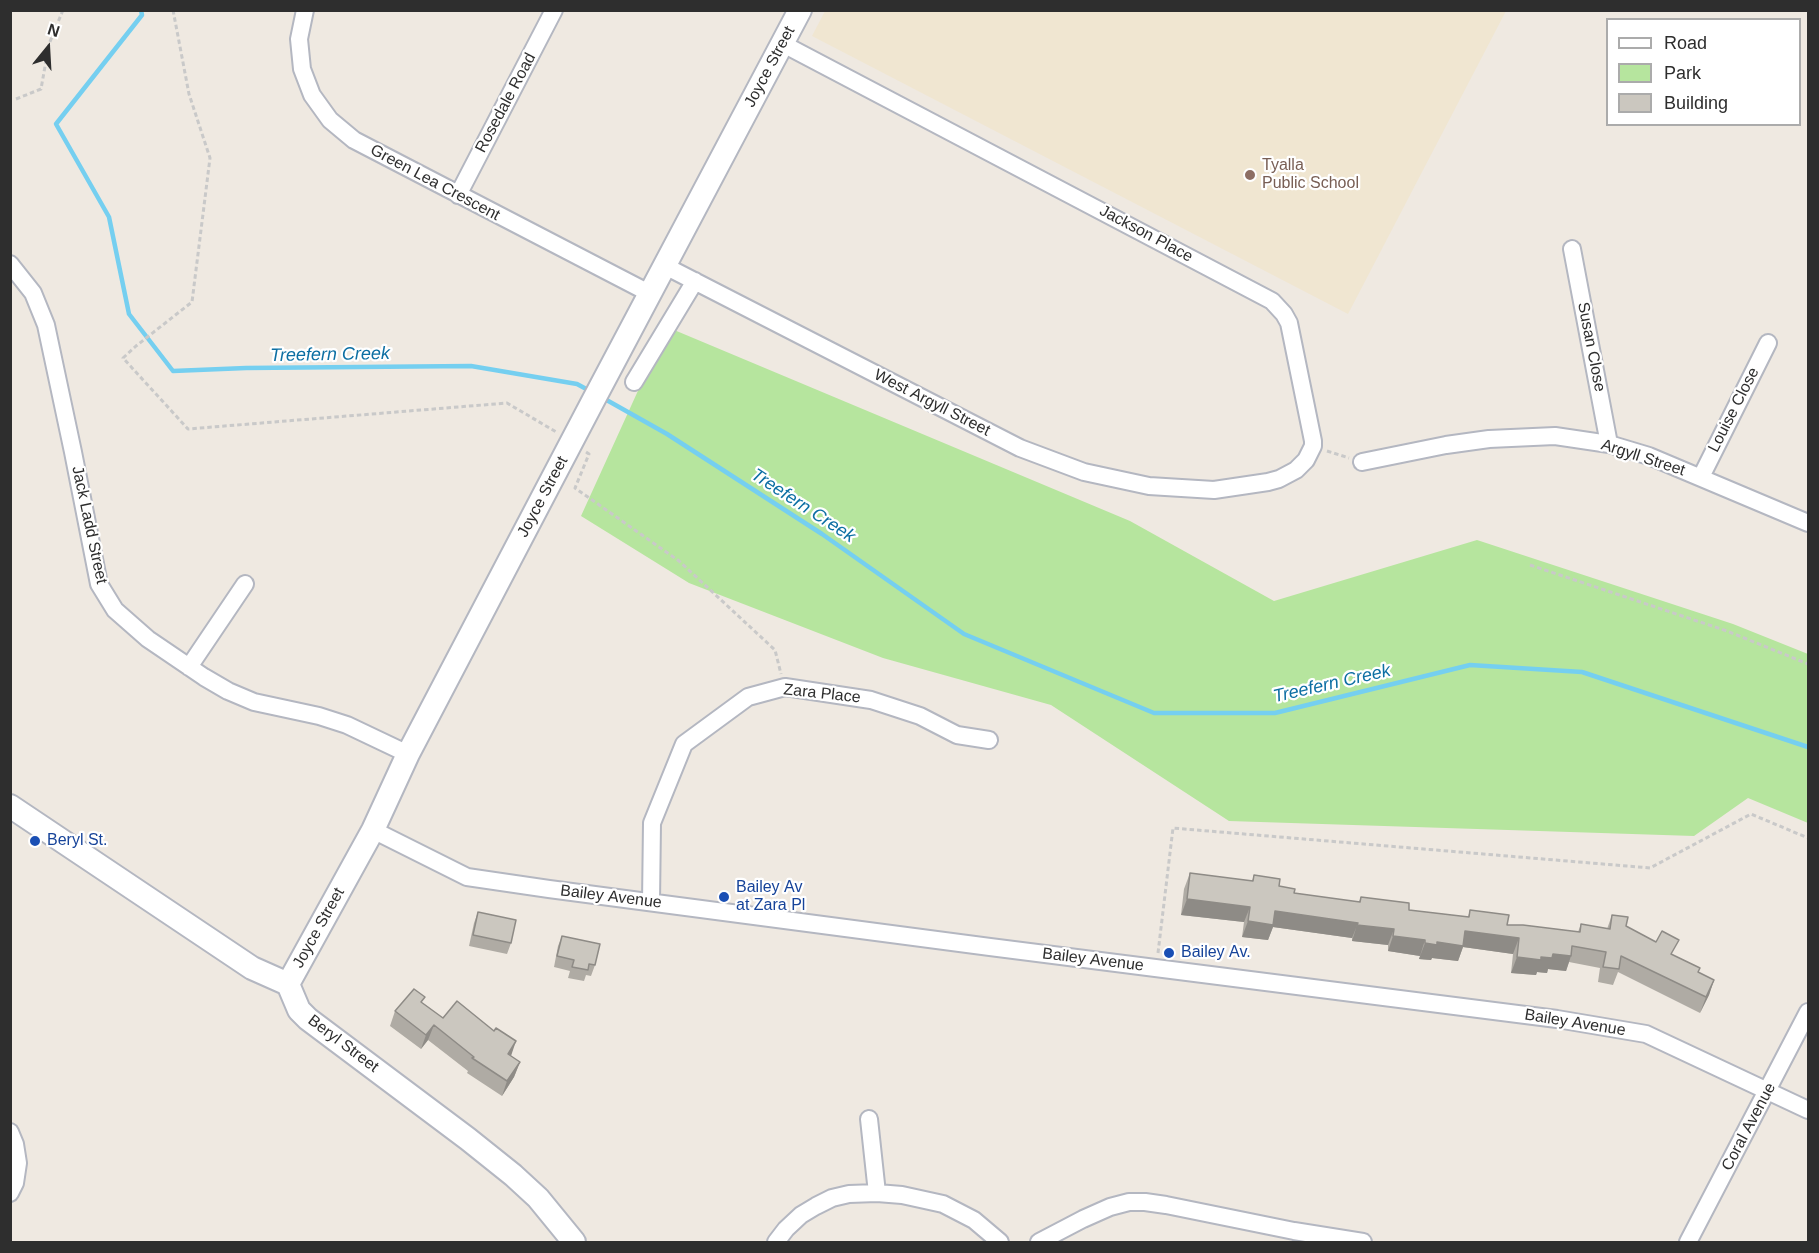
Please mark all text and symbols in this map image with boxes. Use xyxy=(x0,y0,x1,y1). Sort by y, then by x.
north arrow xyxy=(18,18,78,78)
legend xyxy=(1606,18,1801,126)
text: N xyxy=(46,21,62,40)
street label: Joyce Street xyxy=(741,23,799,111)
text: Road xyxy=(1664,33,1707,53)
street label: Rosedale Road xyxy=(472,50,540,156)
text: Park xyxy=(1664,63,1701,83)
text: Building xyxy=(1664,93,1728,113)
street label: Green Lea Crescent xyxy=(367,141,503,225)
place label: Tyalla Public School xyxy=(1262,156,1359,194)
marker: Tyalla Public School xyxy=(1243,168,1257,182)
street label: Jackson Place xyxy=(1096,201,1196,267)
street label: Susan Close xyxy=(1573,301,1609,393)
water label: Treefern Creek xyxy=(270,343,390,367)
street label: Louise Close xyxy=(1704,364,1764,456)
street label: West Argyll Street xyxy=(871,365,993,441)
street label: Argyll Street xyxy=(1599,435,1687,481)
street label: Joyce Street xyxy=(514,453,572,541)
street label: Jack Ladd Street xyxy=(67,464,111,586)
water label: Treefern Creek xyxy=(747,464,859,548)
water label: Treefern Creek xyxy=(1271,660,1393,708)
street label: Zara Place xyxy=(783,680,861,708)
place label: Beryl St. xyxy=(47,831,107,851)
marker: Beryl St. xyxy=(28,834,42,848)
place label: Bailey Av at Zara Pl xyxy=(736,878,805,916)
street label: Bailey Avenue xyxy=(559,881,663,913)
street label: Joyce Street xyxy=(289,884,349,972)
marker: Bailey Av at Zara Pl xyxy=(717,890,731,904)
place label: Bailey Av. xyxy=(1181,943,1251,963)
street label: Bailey Avenue xyxy=(1041,944,1145,976)
marker: Bailey Av. xyxy=(1162,946,1176,960)
street label: Bailey Avenue xyxy=(1523,1006,1627,1040)
street label: Beryl Street xyxy=(304,1011,382,1077)
street label: Coral Avenue xyxy=(1718,1080,1780,1174)

